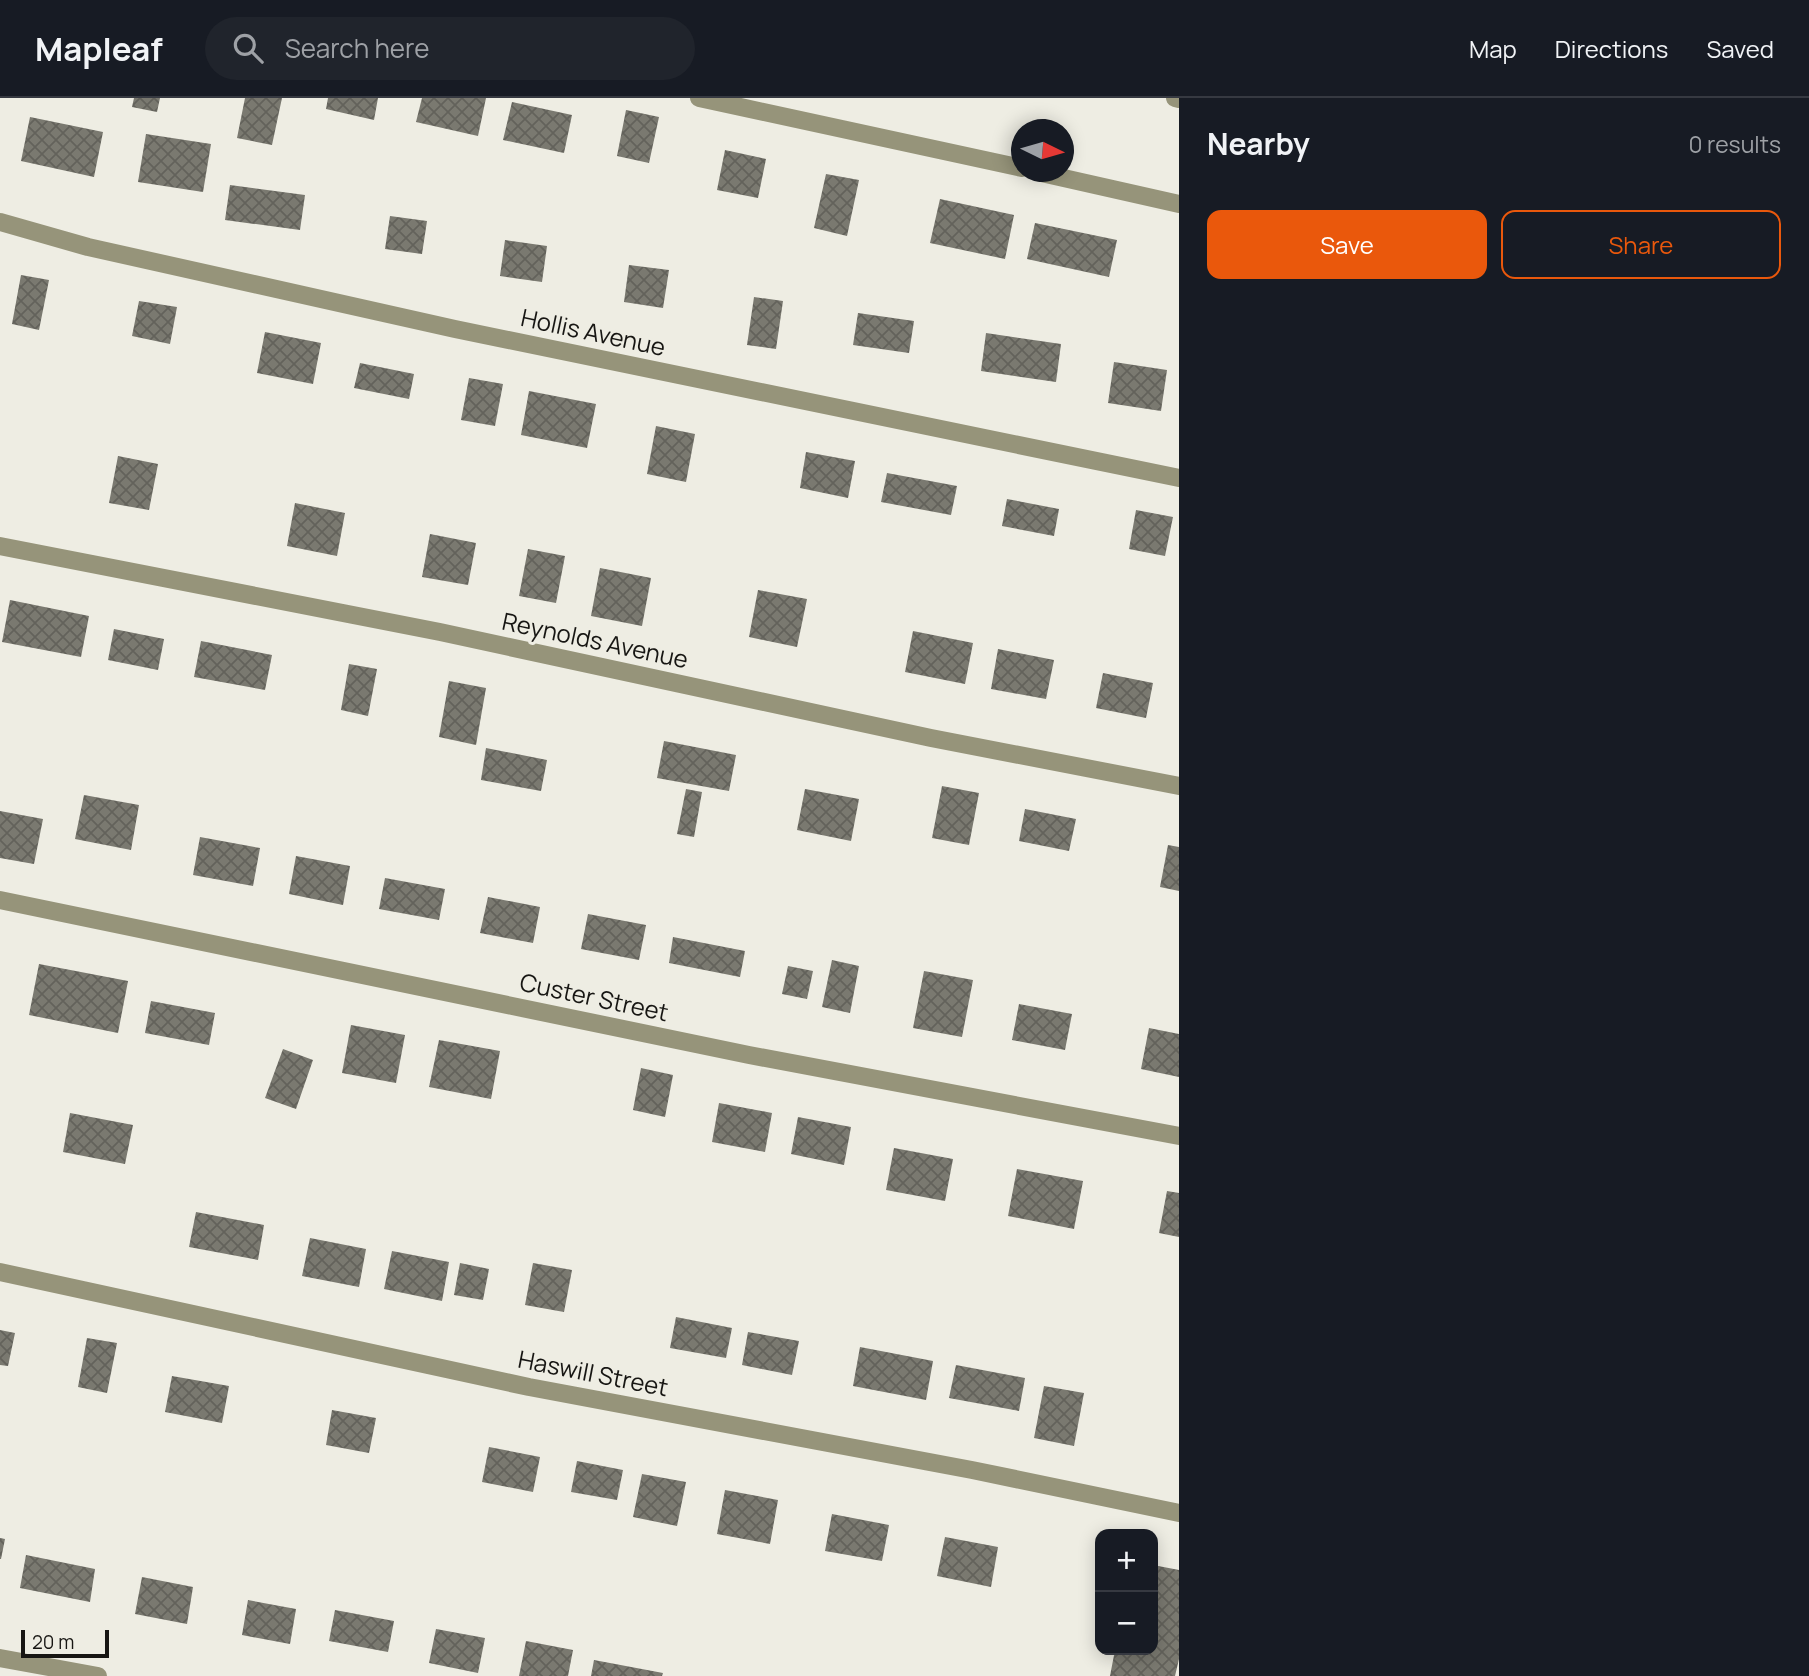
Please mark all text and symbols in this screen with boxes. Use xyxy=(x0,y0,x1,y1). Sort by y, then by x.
search box xyxy=(205,17,695,80)
text: Mapleaf xyxy=(35,26,163,71)
icon: search xyxy=(229,29,267,67)
text: Search here xyxy=(285,30,429,66)
text: Map xyxy=(1469,32,1517,65)
text: Directions xyxy=(1555,32,1668,65)
text: Saved xyxy=(1706,32,1774,65)
north arrow xyxy=(1011,119,1074,182)
text: Nearby xyxy=(1207,123,1310,164)
text: 0 results xyxy=(1688,128,1781,160)
button: Save xyxy=(1207,210,1487,279)
button: Share xyxy=(1501,210,1781,279)
street label: Hollis Avenue xyxy=(518,300,669,363)
street label: Reynolds Avenue xyxy=(499,604,691,675)
street label: Custer Street xyxy=(517,965,672,1028)
street label: Haswill Street xyxy=(515,1342,671,1403)
map controls xyxy=(1095,1529,1158,1655)
button: + xyxy=(1095,1529,1158,1592)
button: − xyxy=(1095,1592,1158,1655)
scale bar xyxy=(21,1627,108,1659)
text: 20 m xyxy=(32,1629,74,1655)

